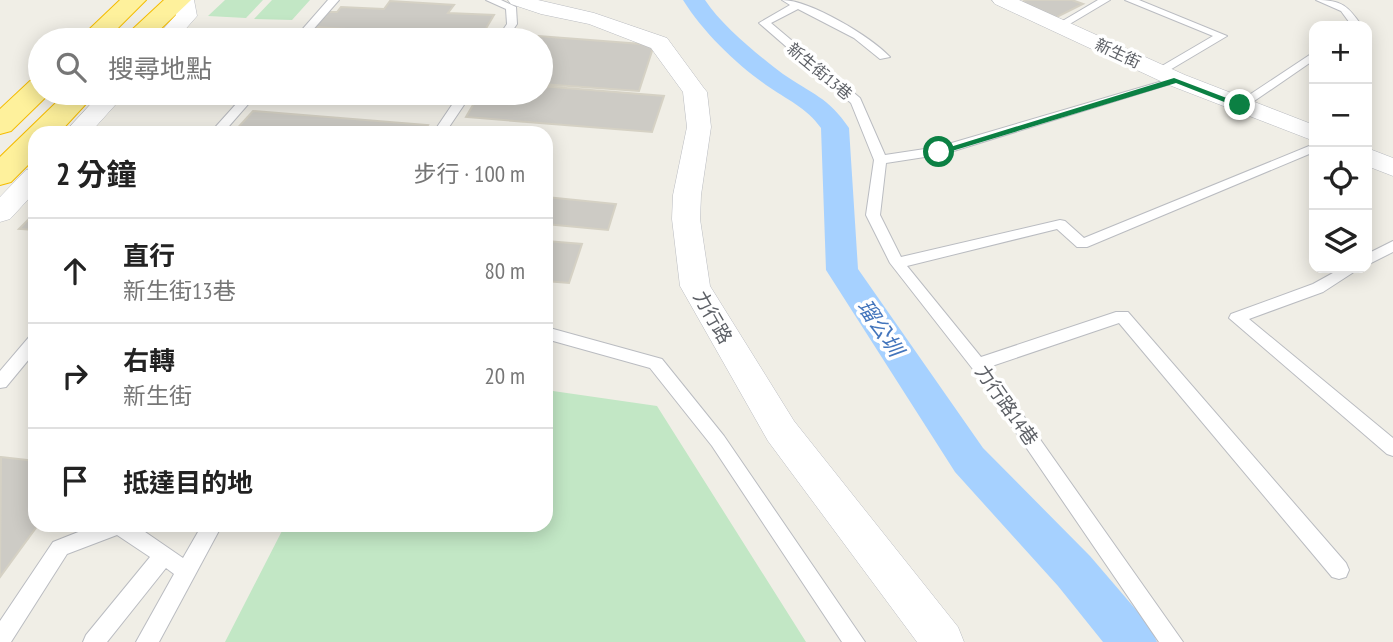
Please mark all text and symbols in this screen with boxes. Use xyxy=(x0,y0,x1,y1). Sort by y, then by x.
map controls xyxy=(1309,21,1372,273)
button: + xyxy=(1309,21,1372,84)
search box xyxy=(28,28,553,105)
street label: 新生街 xyxy=(1092,34,1144,72)
street label: 新生街13巷 xyxy=(784,38,856,104)
icon: search xyxy=(52,48,90,86)
text: 搜尋地點 xyxy=(108,52,212,85)
button: − xyxy=(1309,84,1372,147)
route end xyxy=(1224,89,1255,120)
route start xyxy=(923,136,954,167)
button: locate xyxy=(1309,147,1372,210)
text: 2 分鐘 xyxy=(56,154,137,193)
text: 步行 · 100 m xyxy=(413,159,525,188)
button: layers xyxy=(1309,210,1372,273)
text: 直行 xyxy=(123,239,175,272)
icon: ahead xyxy=(56,252,94,290)
text: 80 m xyxy=(484,256,525,285)
text: 新生街13巷 xyxy=(123,276,236,305)
street label: 力行路 xyxy=(688,286,738,348)
water label: 瑠公圳 xyxy=(852,294,911,364)
text: 右轉 xyxy=(123,344,175,377)
icon: right xyxy=(56,357,94,395)
street label: 力行路14巷 xyxy=(970,360,1044,450)
text: 20 m xyxy=(484,361,525,390)
text: 新生街 xyxy=(123,381,192,410)
icon: arrive xyxy=(56,462,94,500)
text: 抵達目的地 xyxy=(123,466,253,499)

